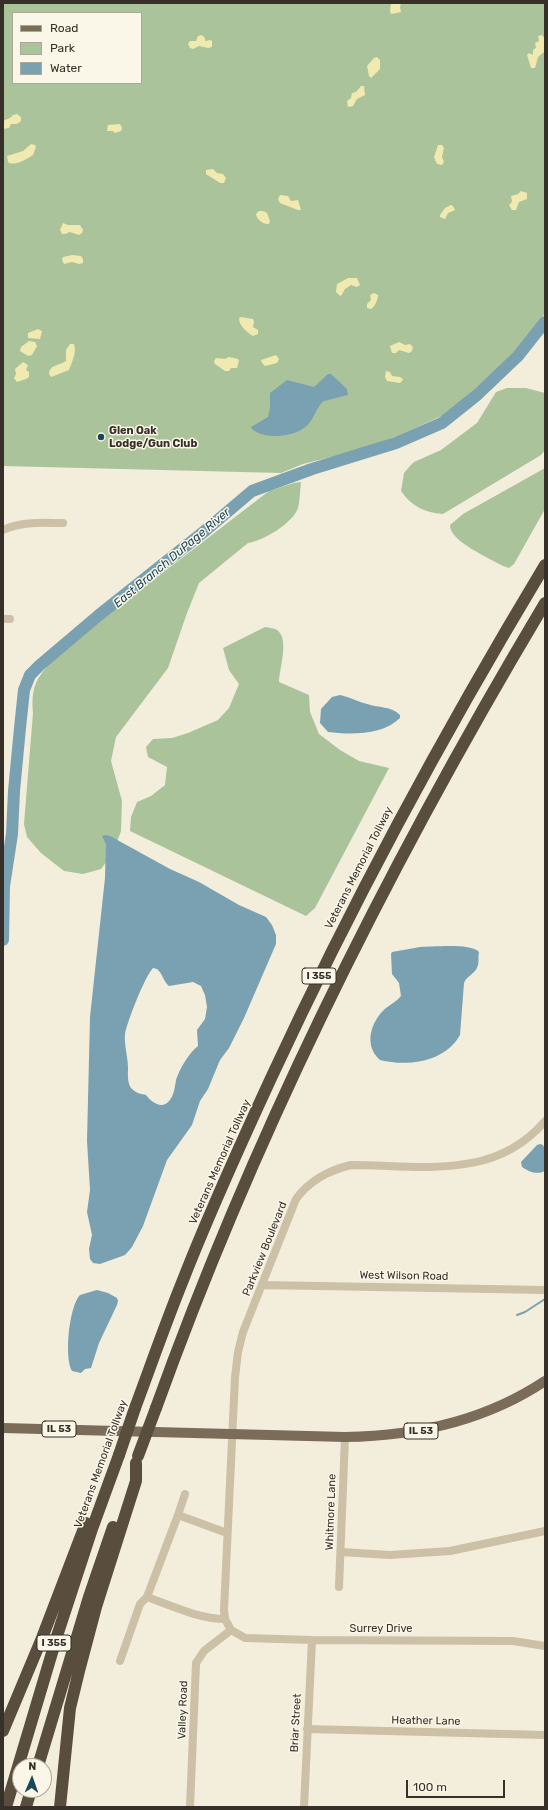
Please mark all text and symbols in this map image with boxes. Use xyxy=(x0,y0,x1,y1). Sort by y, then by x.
legend xyxy=(12,12,142,84)
text: Road xyxy=(50,21,78,35)
text: Park xyxy=(50,41,75,55)
text: Water xyxy=(50,61,82,75)
place label: Glen Oak Lodge/Gun Club xyxy=(109,424,197,450)
marker: Glen Oak Lodge/Gun Club xyxy=(96,432,106,442)
water label: East Branch DuPage River xyxy=(111,505,233,611)
street label: Veterans Memorial Tollway xyxy=(322,805,396,931)
road number: I 355 xyxy=(302,968,336,984)
street label: Veterans Memorial Tollway xyxy=(186,1098,254,1226)
street label: Parkview Boulevard xyxy=(240,1200,290,1298)
street label: West Wilson Road xyxy=(359,1269,449,1283)
street label: Veterans Memorial Tollway xyxy=(72,1398,130,1530)
road number: IL 53 xyxy=(42,1421,76,1437)
road number: IL 53 xyxy=(404,1423,438,1439)
street label: Whitmore Lane xyxy=(323,1474,339,1550)
street label: Surrey Drive xyxy=(350,1622,412,1636)
road number: I 355 xyxy=(37,1635,71,1651)
street label: Valley Road xyxy=(175,1680,191,1740)
street label: Briar Street xyxy=(288,1693,304,1753)
street label: Heather Lane xyxy=(391,1714,461,1728)
north arrow xyxy=(12,1758,52,1798)
text: N xyxy=(28,1760,37,1773)
scale bar xyxy=(408,1772,507,1798)
text: 100 m xyxy=(413,1780,447,1794)

